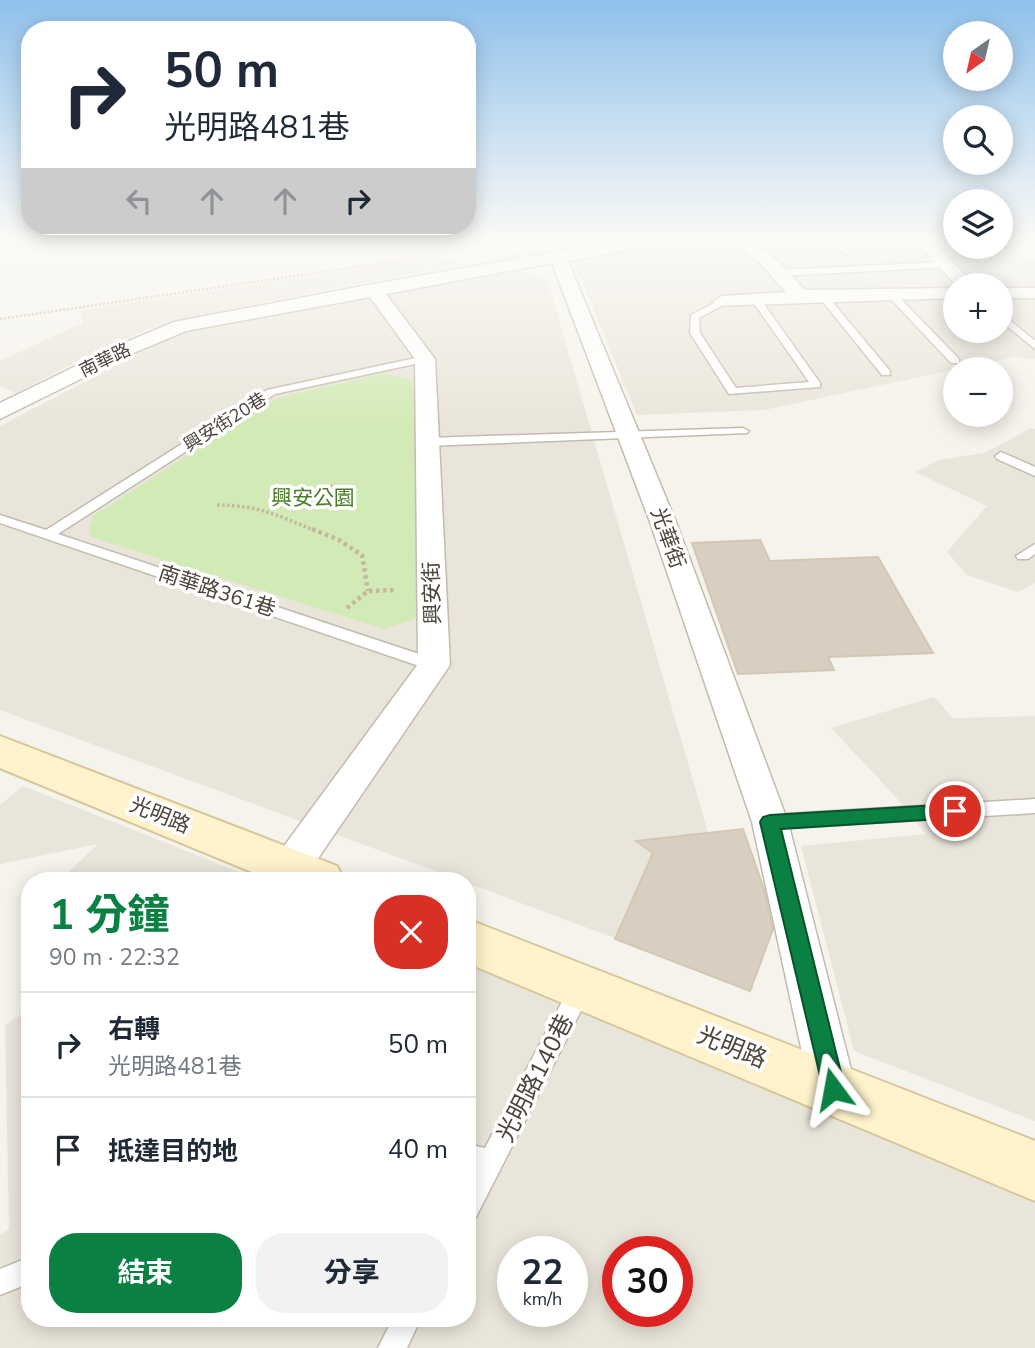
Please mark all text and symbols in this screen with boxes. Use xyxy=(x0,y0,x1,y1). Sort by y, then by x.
north arrow xyxy=(943,21,1013,91)
map controls xyxy=(943,21,1013,427)
text: 50 m xyxy=(164,37,279,104)
icon: right xyxy=(49,49,140,140)
button: search xyxy=(943,105,1013,175)
text: 光明路481巷 xyxy=(164,106,350,149)
icon: left xyxy=(120,182,158,220)
icon: ahead xyxy=(193,182,231,220)
icon: ahead xyxy=(266,182,304,220)
icon: right xyxy=(339,182,377,220)
button: layers xyxy=(943,189,1013,259)
button: + xyxy=(943,273,1013,343)
street label: 南華路 xyxy=(75,337,135,383)
button: − xyxy=(943,357,1013,427)
street label: 興安街20巷 xyxy=(179,387,271,457)
park label: 興安公園 xyxy=(271,484,355,512)
street label: 光華街 xyxy=(644,504,692,572)
street label: 南華路361巷 xyxy=(155,559,279,623)
street label: 興安街 xyxy=(417,561,447,625)
pin xyxy=(925,781,985,841)
street label: 光明路 xyxy=(126,790,194,840)
icon: arrive xyxy=(936,792,974,830)
text: 1 分鐘 xyxy=(49,887,170,944)
button: close xyxy=(374,895,448,969)
text: 90 m · 22:32 xyxy=(49,942,180,973)
street label: 光明路140巷 xyxy=(489,1009,581,1147)
text: 右轉 xyxy=(108,1012,160,1047)
street label: 光明路 xyxy=(693,1019,771,1075)
icon: right xyxy=(49,1026,87,1064)
text: 50 m xyxy=(388,1027,448,1062)
text: 光明路481巷 xyxy=(108,1051,241,1082)
position arrow xyxy=(796,1052,870,1126)
icon: arrive xyxy=(49,1131,87,1169)
text: 40 m xyxy=(388,1132,448,1167)
text: 抵達目的地 xyxy=(108,1134,238,1169)
button: 結束 xyxy=(49,1233,242,1313)
button: 分享 xyxy=(256,1233,448,1313)
speed limit sign: 30 xyxy=(602,1236,693,1327)
text: 22 xyxy=(521,1249,564,1296)
text: km/h xyxy=(523,1287,562,1311)

